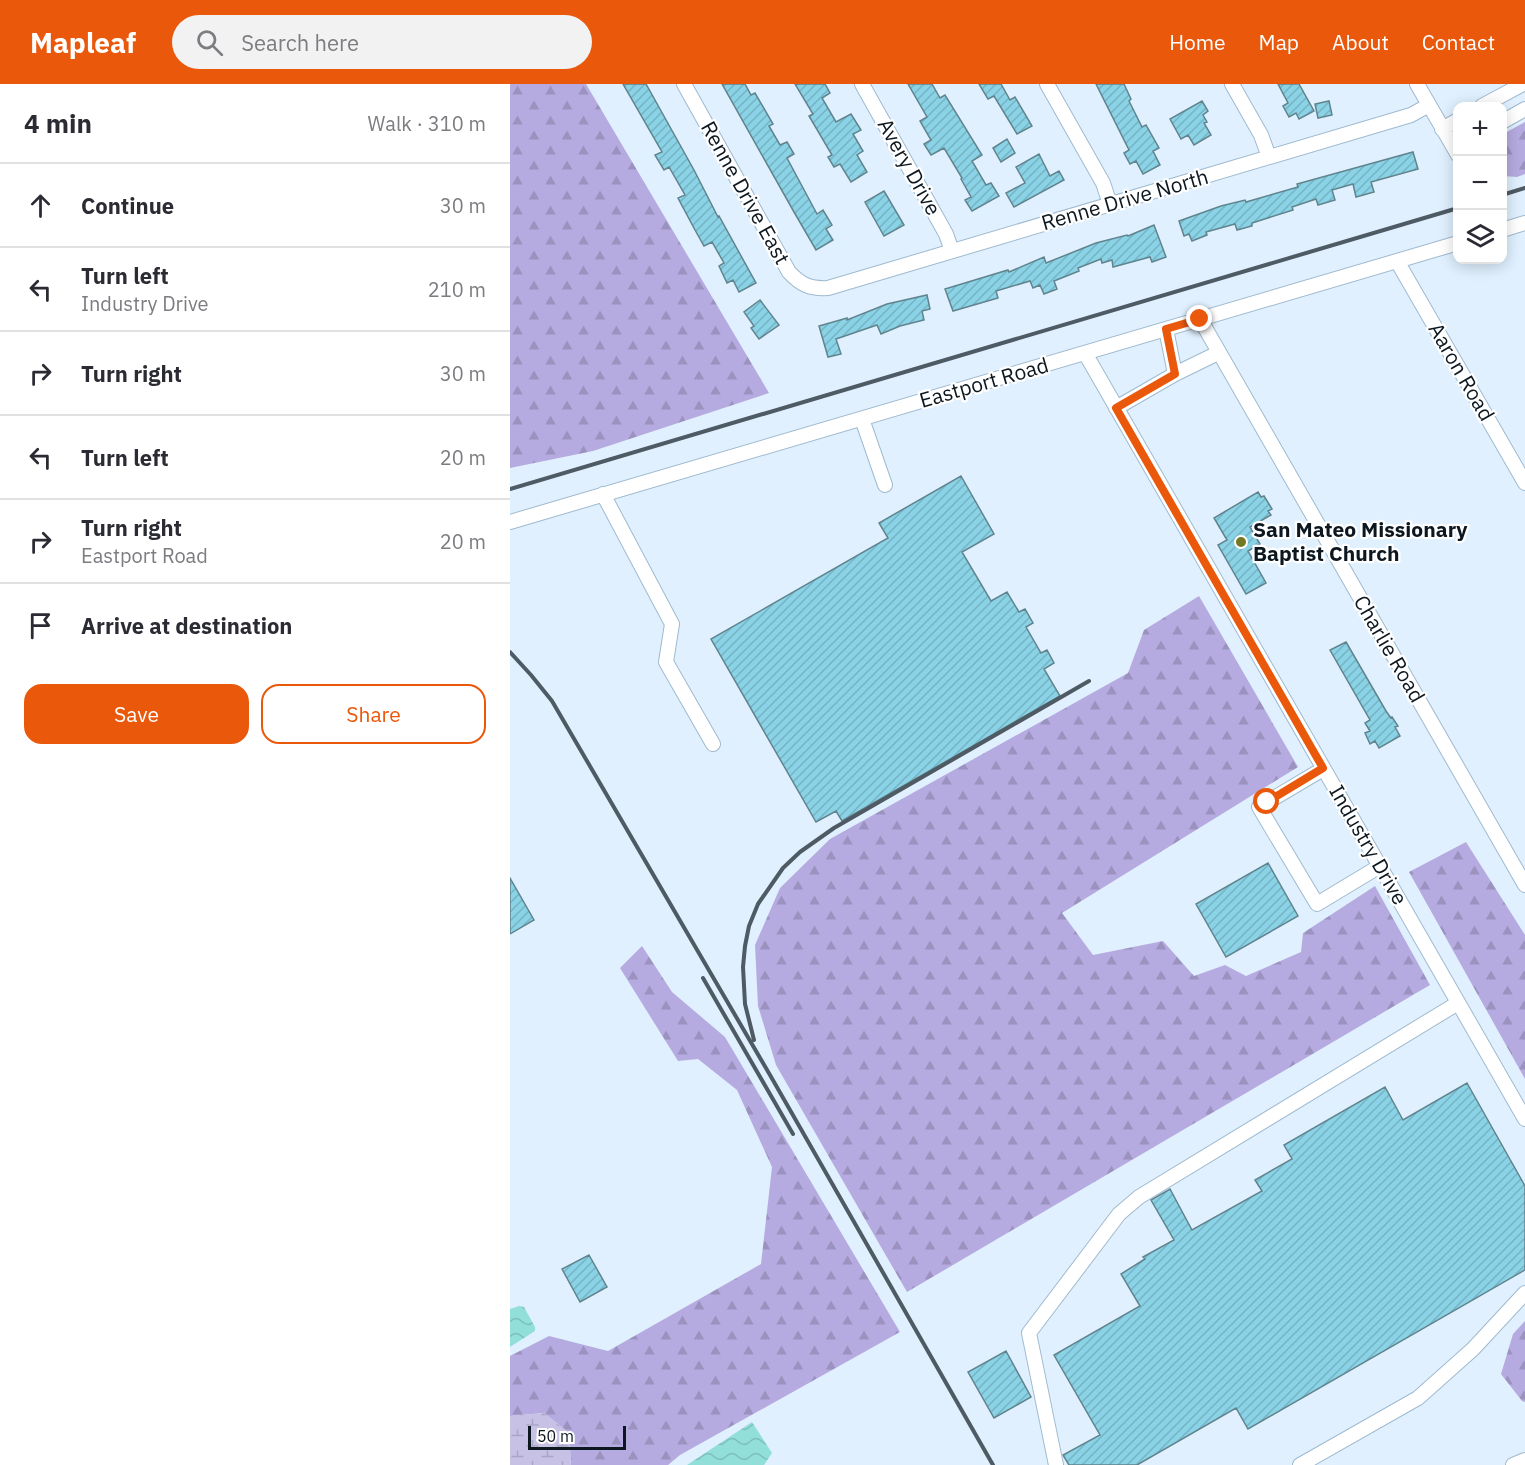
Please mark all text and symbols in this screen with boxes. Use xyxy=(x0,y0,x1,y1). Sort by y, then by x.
search box xyxy=(172,15,592,69)
text: Mapleaf xyxy=(30,24,136,61)
icon: search xyxy=(193,26,226,59)
text: Search here xyxy=(241,28,359,57)
text: Home xyxy=(1169,28,1226,56)
text: Map xyxy=(1259,28,1299,56)
text: About xyxy=(1332,28,1389,56)
text: Contact xyxy=(1422,28,1495,56)
map controls xyxy=(1453,102,1507,264)
button: + xyxy=(1453,102,1507,156)
text: 4 min xyxy=(24,106,92,140)
text: Walk · 310 m xyxy=(368,110,486,137)
street label: Avery Drive xyxy=(872,113,948,220)
street label: Renne Drive East xyxy=(695,116,797,269)
button: − xyxy=(1453,156,1507,210)
street label: Renne Drive North xyxy=(1038,162,1211,236)
icon: ahead xyxy=(24,189,57,222)
text: Continue xyxy=(81,191,174,220)
text: 30 m xyxy=(440,192,486,219)
button: layers xyxy=(1453,210,1507,264)
text: Turn left xyxy=(81,261,169,290)
icon: left xyxy=(24,273,57,306)
text: 210 m xyxy=(428,276,486,303)
text: Industry Drive xyxy=(81,290,209,317)
route end xyxy=(1186,305,1212,331)
street label: Aaron Road xyxy=(1422,317,1501,426)
street label: Eastport Road xyxy=(916,350,1052,414)
icon: right xyxy=(24,357,57,390)
text: Turn right xyxy=(81,359,182,388)
text: 30 m xyxy=(440,360,486,387)
icon: left xyxy=(24,441,57,474)
text: Turn left xyxy=(81,443,169,472)
text: 20 m xyxy=(440,444,486,471)
text: Turn right xyxy=(81,513,182,542)
place label: San Mateo Missionary Baptist Church xyxy=(1253,515,1468,567)
icon: right xyxy=(24,525,57,558)
text: 20 m xyxy=(440,528,486,555)
marker: San Mateo Missionary Baptist Church xyxy=(1234,535,1248,549)
text: Eastport Road xyxy=(81,542,208,569)
street label: Charlie Road xyxy=(1348,590,1432,707)
icon: arrive xyxy=(24,609,57,642)
text: Arrive at destination xyxy=(81,611,292,640)
button: Save xyxy=(24,684,249,744)
button: Share xyxy=(261,684,486,744)
street label: Industry Drive xyxy=(1323,779,1414,910)
route start xyxy=(1253,788,1279,814)
scale bar xyxy=(528,1423,626,1450)
text: 50 m xyxy=(537,1426,574,1446)

